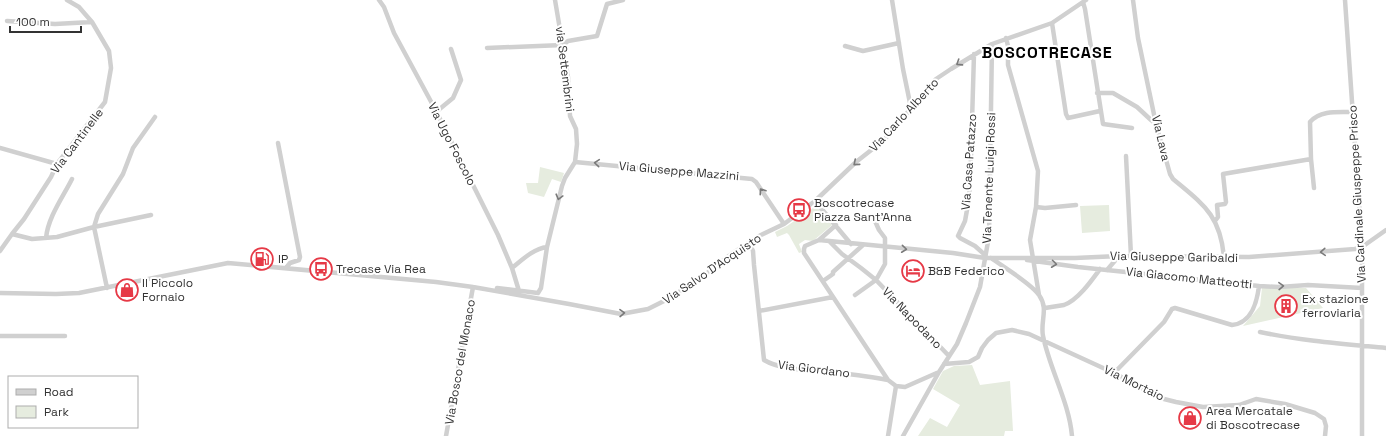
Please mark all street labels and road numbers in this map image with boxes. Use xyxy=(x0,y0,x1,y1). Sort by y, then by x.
street label: via Settembrini xyxy=(552,25,578,113)
street label: Via Carlo Alberto xyxy=(866,75,942,155)
street label: Via Ugo Foscolo xyxy=(424,100,480,188)
street label: Via Cantinelle xyxy=(47,105,107,177)
street label: Via Cardinale Giuspeppe Prisco xyxy=(1344,105,1370,283)
street label: Via Tenente Luigi Rossi xyxy=(979,112,999,244)
street label: Via Casa Patazzo xyxy=(958,113,980,211)
street label: Via Lava xyxy=(1148,113,1174,163)
street label: Via Giuseppe Mazzini xyxy=(618,158,740,184)
street label: Via Salvo D'Acquisto xyxy=(660,230,764,308)
street label: Via Giuseppe Garibaldi xyxy=(1110,248,1238,266)
street label: Via Giacomo Matteotti xyxy=(1125,263,1253,293)
street label: Via Napodano xyxy=(879,284,945,352)
street label: Via Bosco del Monaco xyxy=(441,298,479,426)
street label: Via Giordano xyxy=(777,357,851,381)
street label: Via Mortaio xyxy=(1101,361,1167,405)

